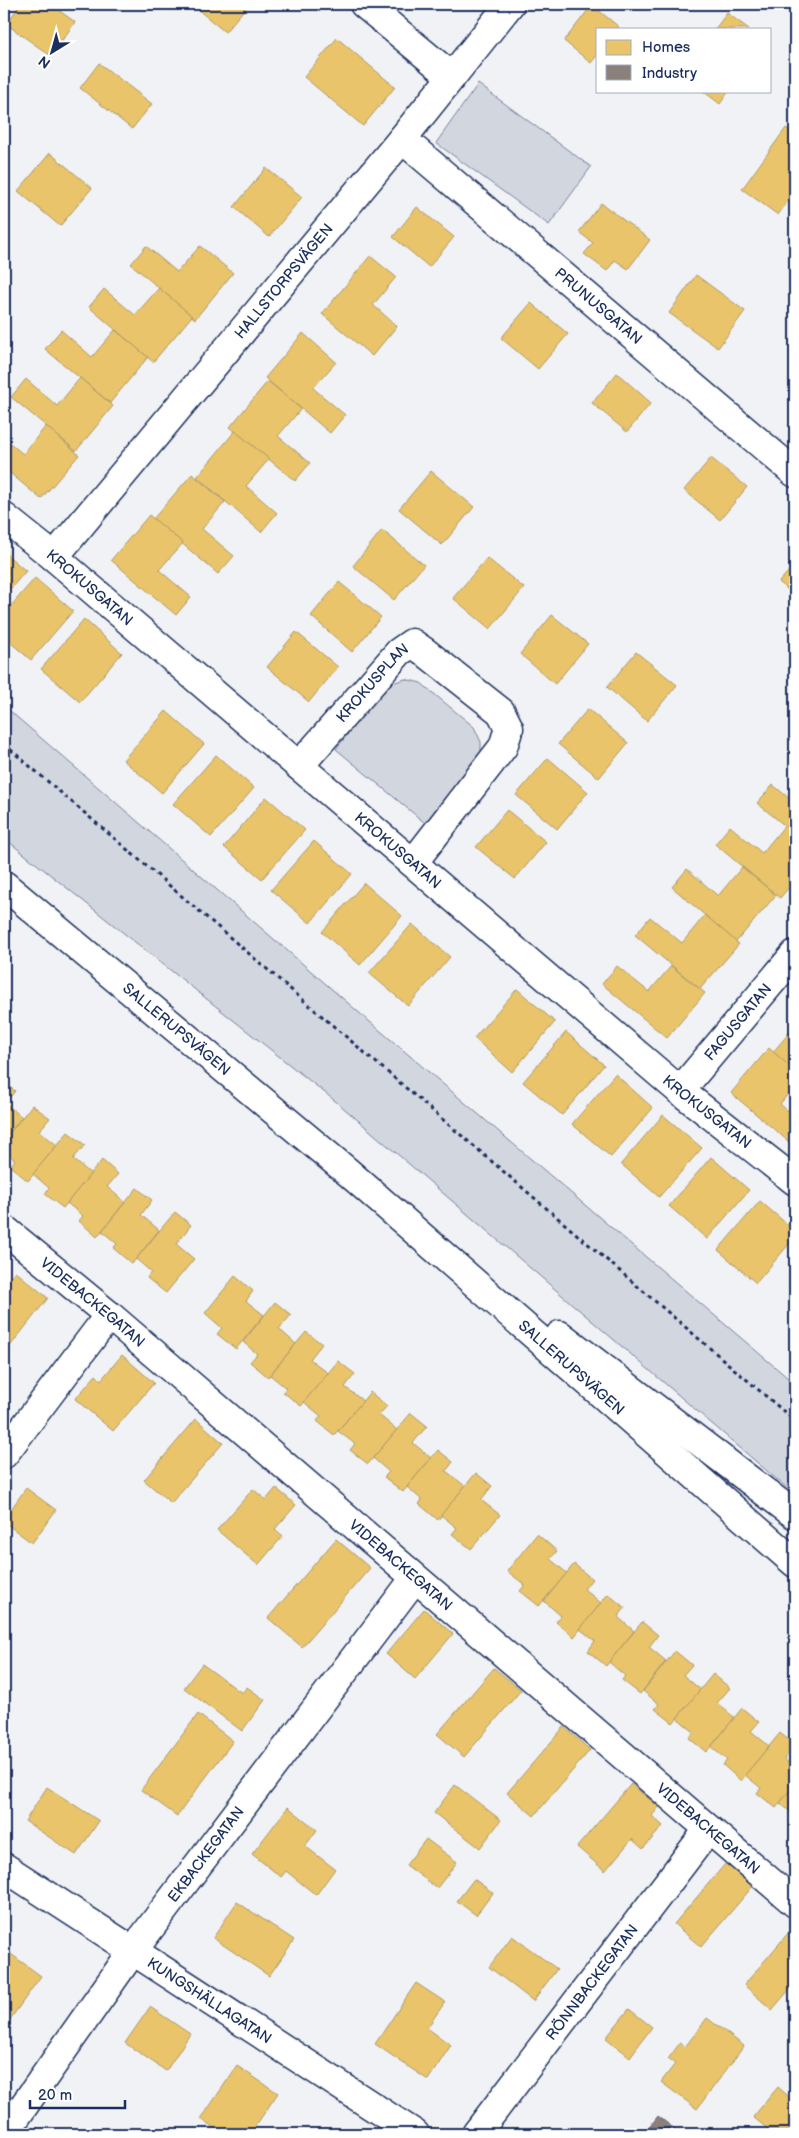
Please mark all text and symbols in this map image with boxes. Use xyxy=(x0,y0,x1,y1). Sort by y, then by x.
north arrow xyxy=(28,28,78,78)
legend xyxy=(596,28,772,92)
text: Homes xyxy=(642,38,691,57)
text: N xyxy=(35,52,54,72)
text: Industry xyxy=(642,64,697,83)
street label: HALLSTORPSVÄGEN xyxy=(230,220,337,343)
street label: PRUNUSGATAN xyxy=(551,264,646,349)
street label: KROKUSGATAN xyxy=(43,545,137,630)
street label: KROKUSPLAN xyxy=(332,639,412,726)
street label: KROKUSGATAN xyxy=(351,808,445,893)
street label: SALLERUPSVÄGEN xyxy=(119,979,235,1080)
street label: FAGUSGATAN xyxy=(700,980,776,1065)
street label: KROKUSGATAN xyxy=(659,1071,755,1153)
street label: VIDEBACKEGATAN xyxy=(36,1253,149,1351)
street label: SALLERUPSVÄGEN xyxy=(515,1316,628,1419)
street label: VIDEBACKEGATAN xyxy=(345,1515,456,1615)
street label: VIDEBACKEGATAN xyxy=(653,1779,764,1878)
street label: EKBACKEGATAN xyxy=(164,1803,248,1906)
street label: RÖNNBACKEGATAN xyxy=(542,1920,642,2044)
street label: KUNGSHÄLLAGATAN xyxy=(143,1953,275,2048)
scale bar xyxy=(30,2078,125,2110)
text: 20 m xyxy=(38,2086,72,2105)

